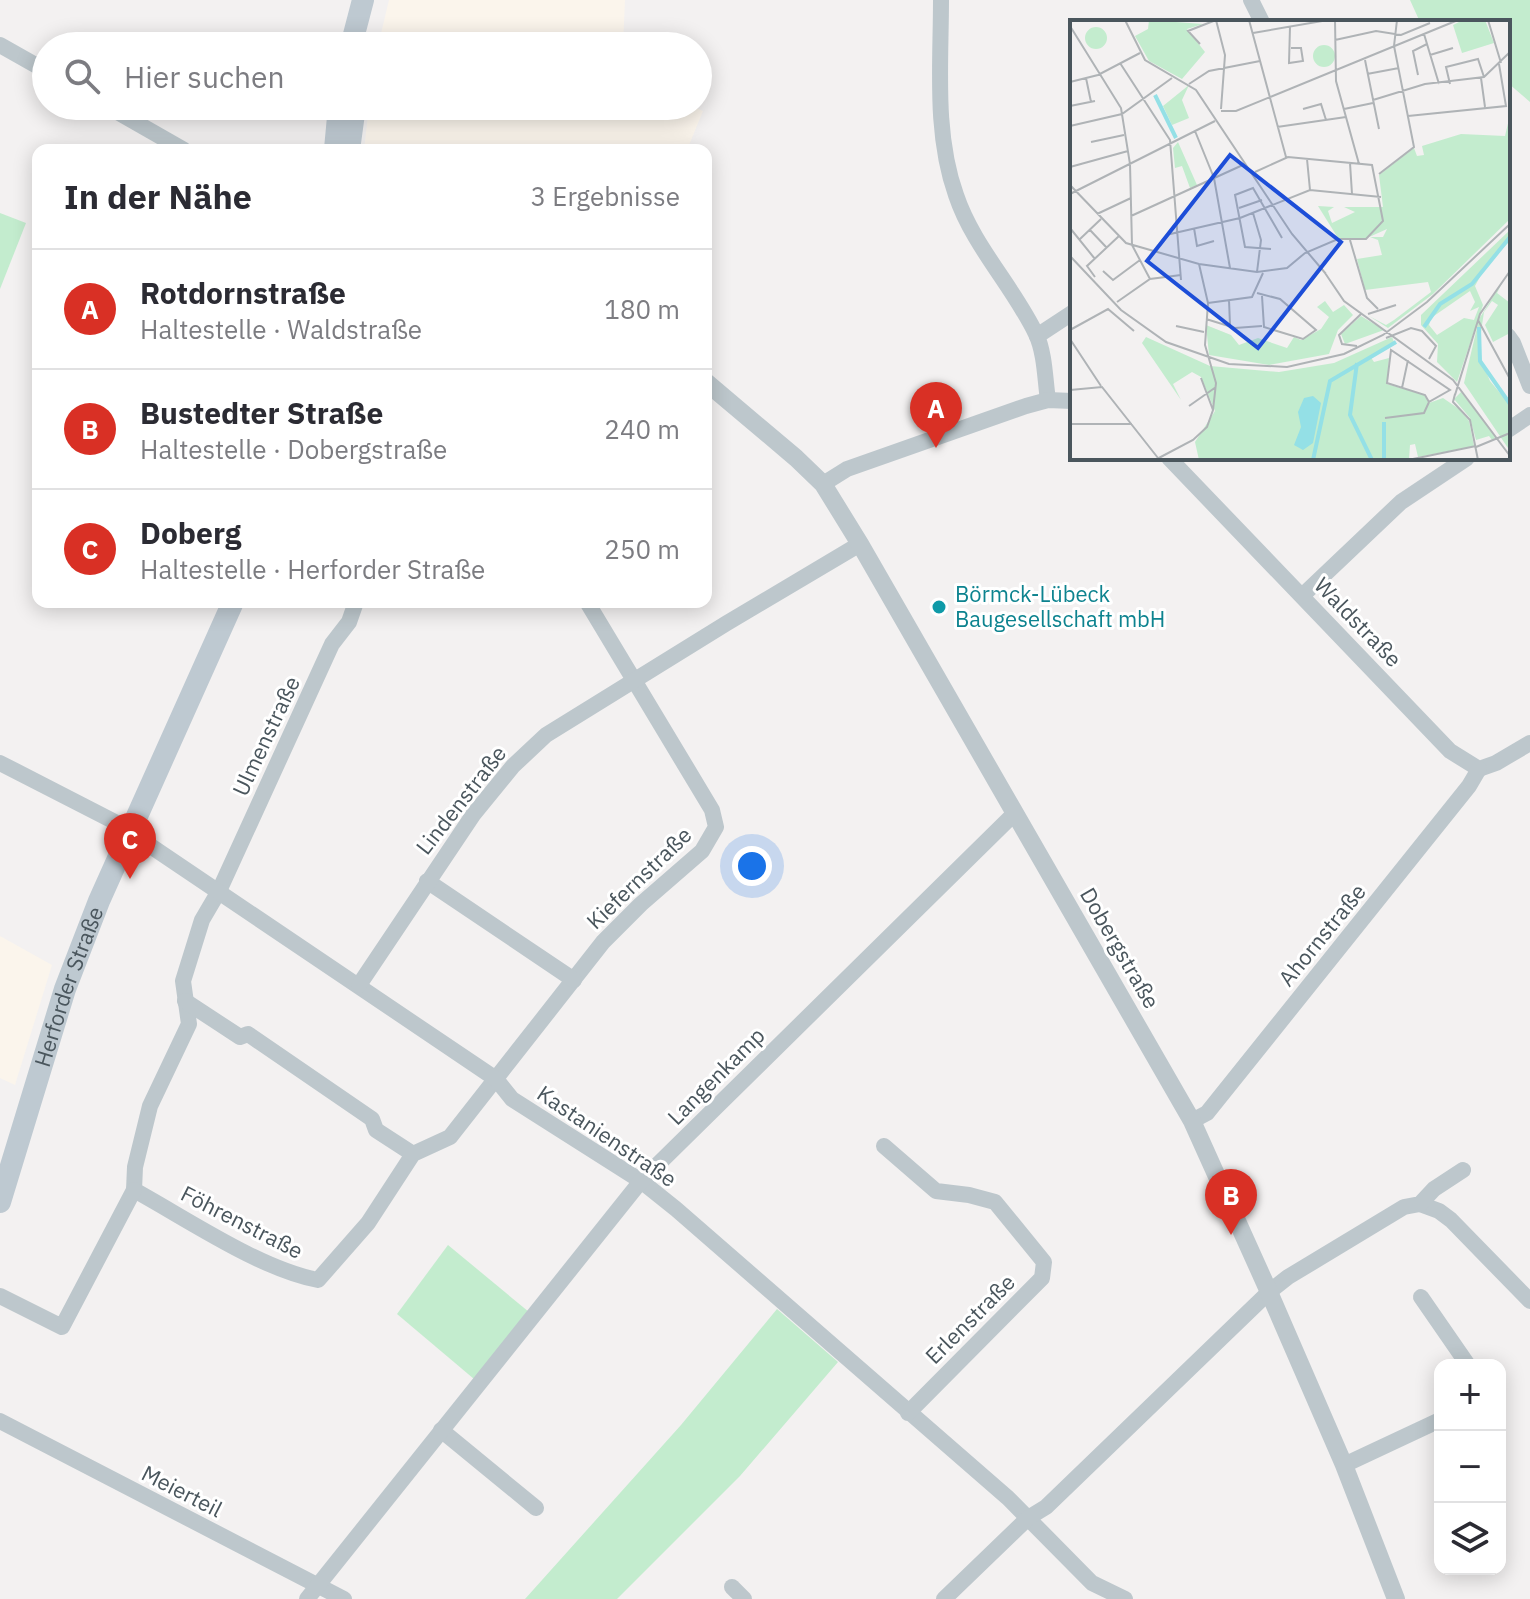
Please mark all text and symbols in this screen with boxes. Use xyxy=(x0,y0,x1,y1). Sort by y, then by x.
inset map xyxy=(1070,20,1510,460)
search box xyxy=(32,32,712,120)
icon: search xyxy=(60,54,104,98)
text: Hier suchen xyxy=(124,57,285,96)
text: In der Nähe xyxy=(64,174,252,218)
text: 3 Ergebnisse xyxy=(531,179,680,213)
text: Rotdornstraße xyxy=(140,273,346,312)
text: A xyxy=(81,292,99,326)
text: 180 m xyxy=(604,292,680,326)
text: Haltestelle · Waldstraße xyxy=(140,312,422,346)
pin: A xyxy=(910,382,962,448)
text: Bustedter Straße xyxy=(140,393,383,432)
text: B xyxy=(81,412,99,446)
text: 240 m xyxy=(604,412,680,446)
text: Haltestelle · Dobergstraße xyxy=(140,432,447,466)
text: Doberg xyxy=(140,513,241,552)
text: C xyxy=(82,532,98,566)
text: 250 m xyxy=(604,532,680,566)
text: Haltestelle · Herforder Straße xyxy=(140,552,485,586)
street label: Waldstraße xyxy=(1308,571,1408,673)
place label: Börmck-Lübeck Baugesellschaft mbH xyxy=(955,579,1165,633)
marker: Börmck-Lübeck Baugesellschaft mbH xyxy=(930,598,948,616)
street label: Ulmenstraße xyxy=(225,671,306,800)
street label: Lindenstraße xyxy=(409,739,512,860)
pin: C xyxy=(104,813,156,879)
street label: Kiefernstraße xyxy=(580,820,697,935)
your location xyxy=(732,846,772,886)
street label: Ahornstraße xyxy=(1271,878,1372,992)
street label: Dobergstraße xyxy=(1074,882,1167,1014)
street label: Herforder Straße xyxy=(27,902,109,1070)
street label: Langenkamp xyxy=(661,1021,771,1131)
street label: Kastanienstraße xyxy=(532,1078,683,1193)
pin: B xyxy=(1205,1169,1257,1235)
street label: Föhrenstraße xyxy=(176,1178,308,1265)
street label: Erlenstraße xyxy=(919,1268,1021,1370)
map controls xyxy=(1434,1359,1506,1575)
button: + xyxy=(1434,1359,1506,1431)
button: − xyxy=(1434,1431,1506,1503)
street label: Meierteil xyxy=(137,1458,228,1523)
button: layers xyxy=(1434,1503,1506,1575)

